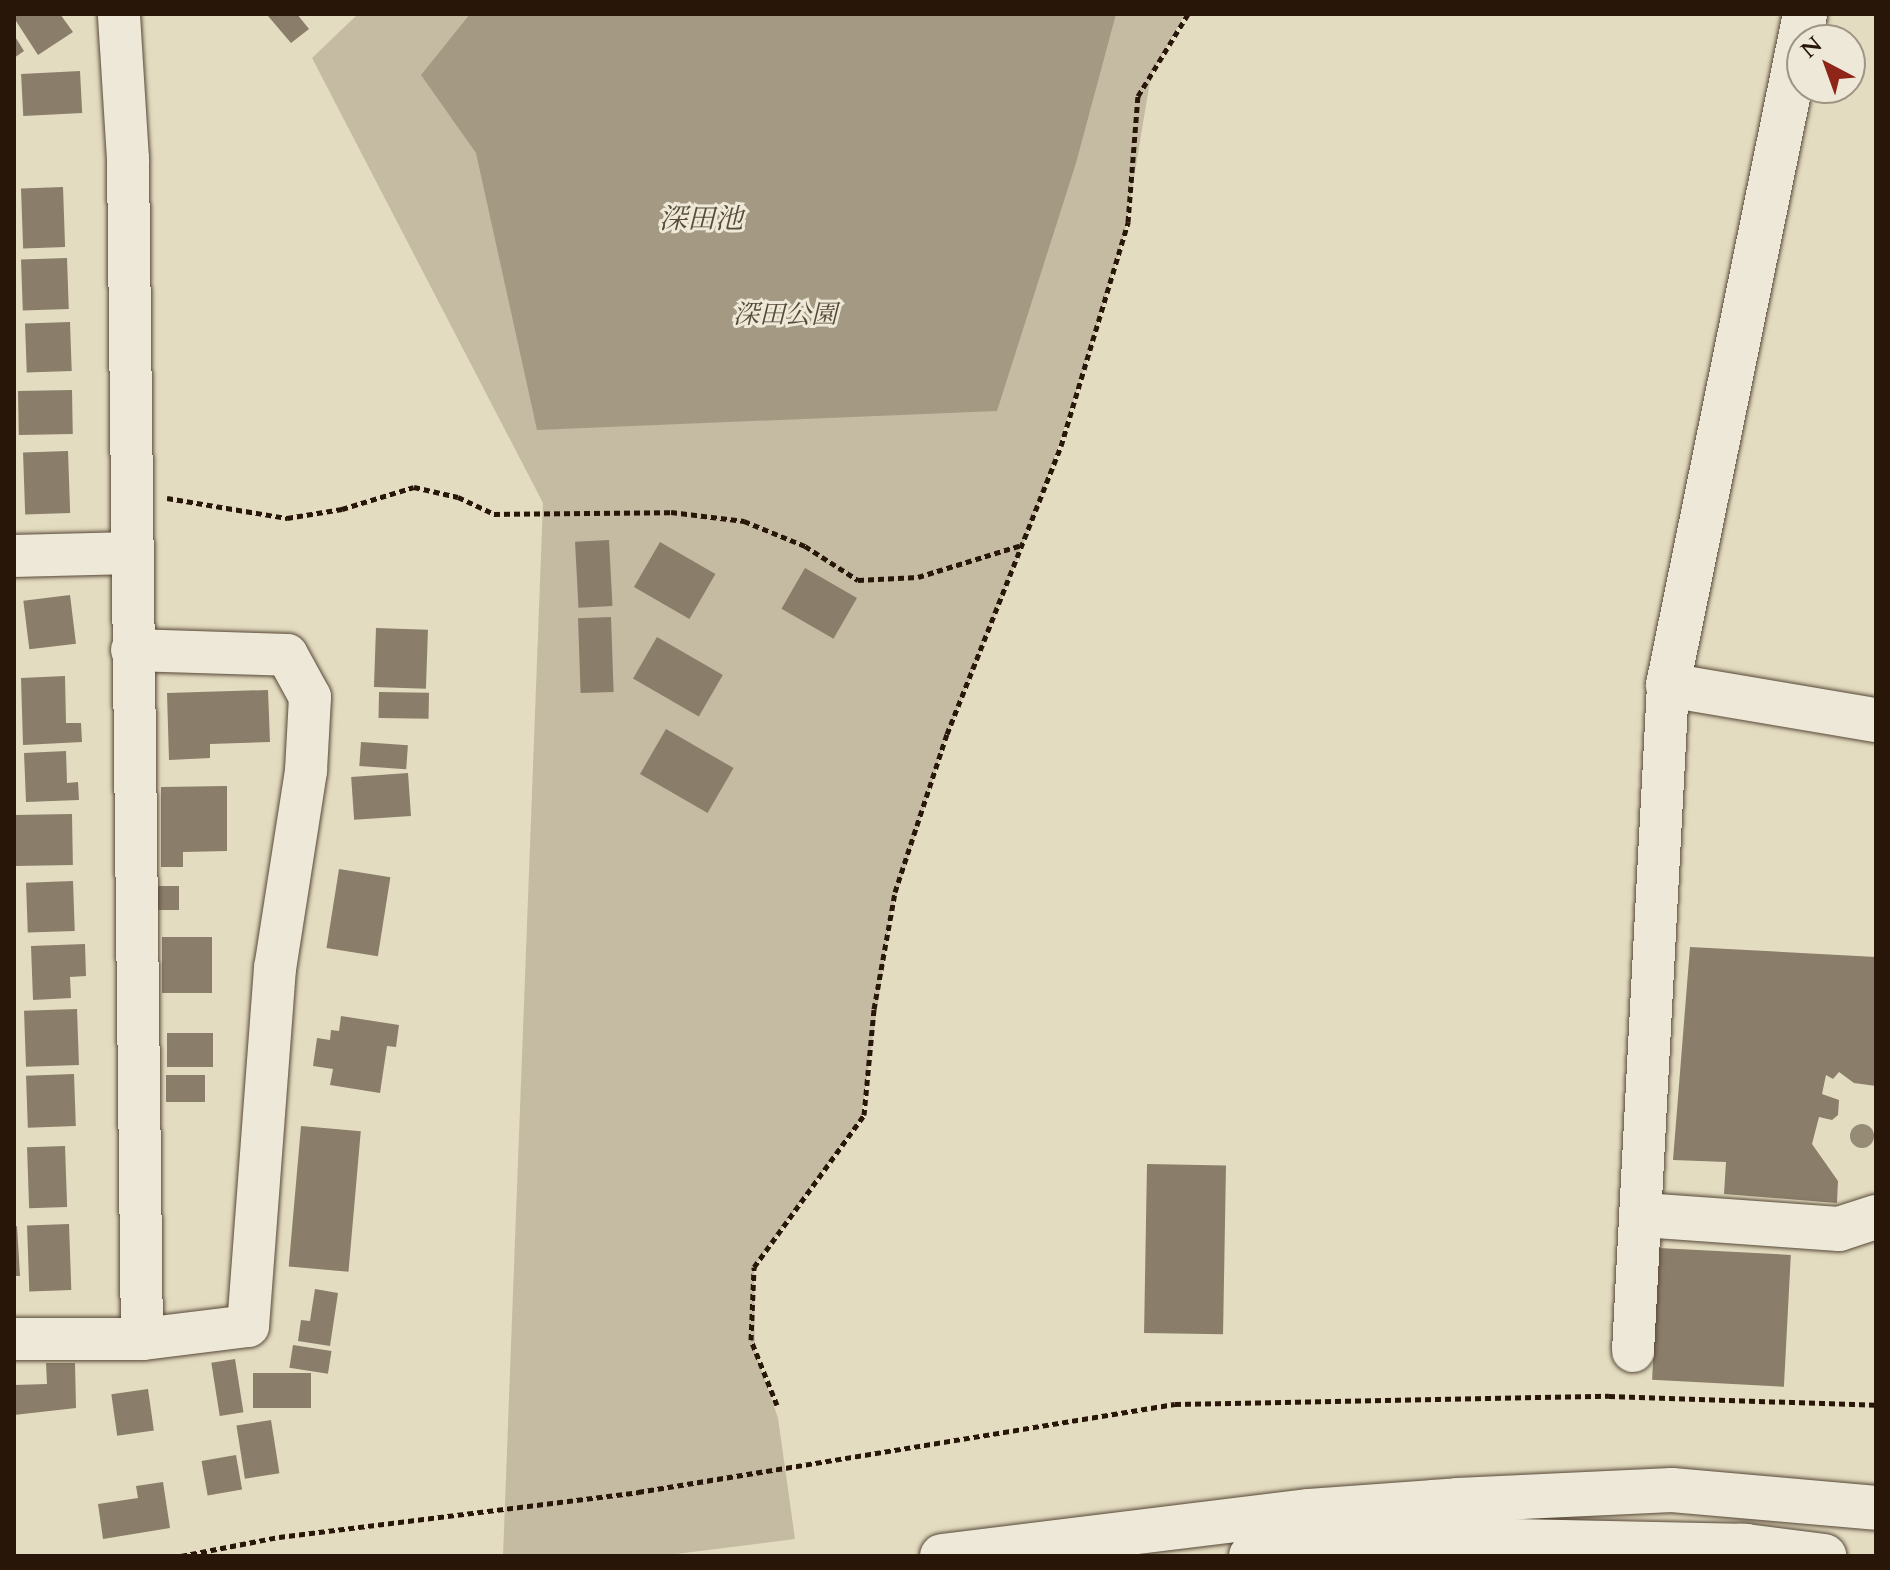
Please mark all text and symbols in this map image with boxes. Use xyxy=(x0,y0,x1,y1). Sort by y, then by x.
north arrow xyxy=(1786,24,1866,104)
text: N xyxy=(1795,30,1829,65)
water label: 深田池 xyxy=(659,202,743,236)
park label: 深田公園 xyxy=(733,299,837,331)

